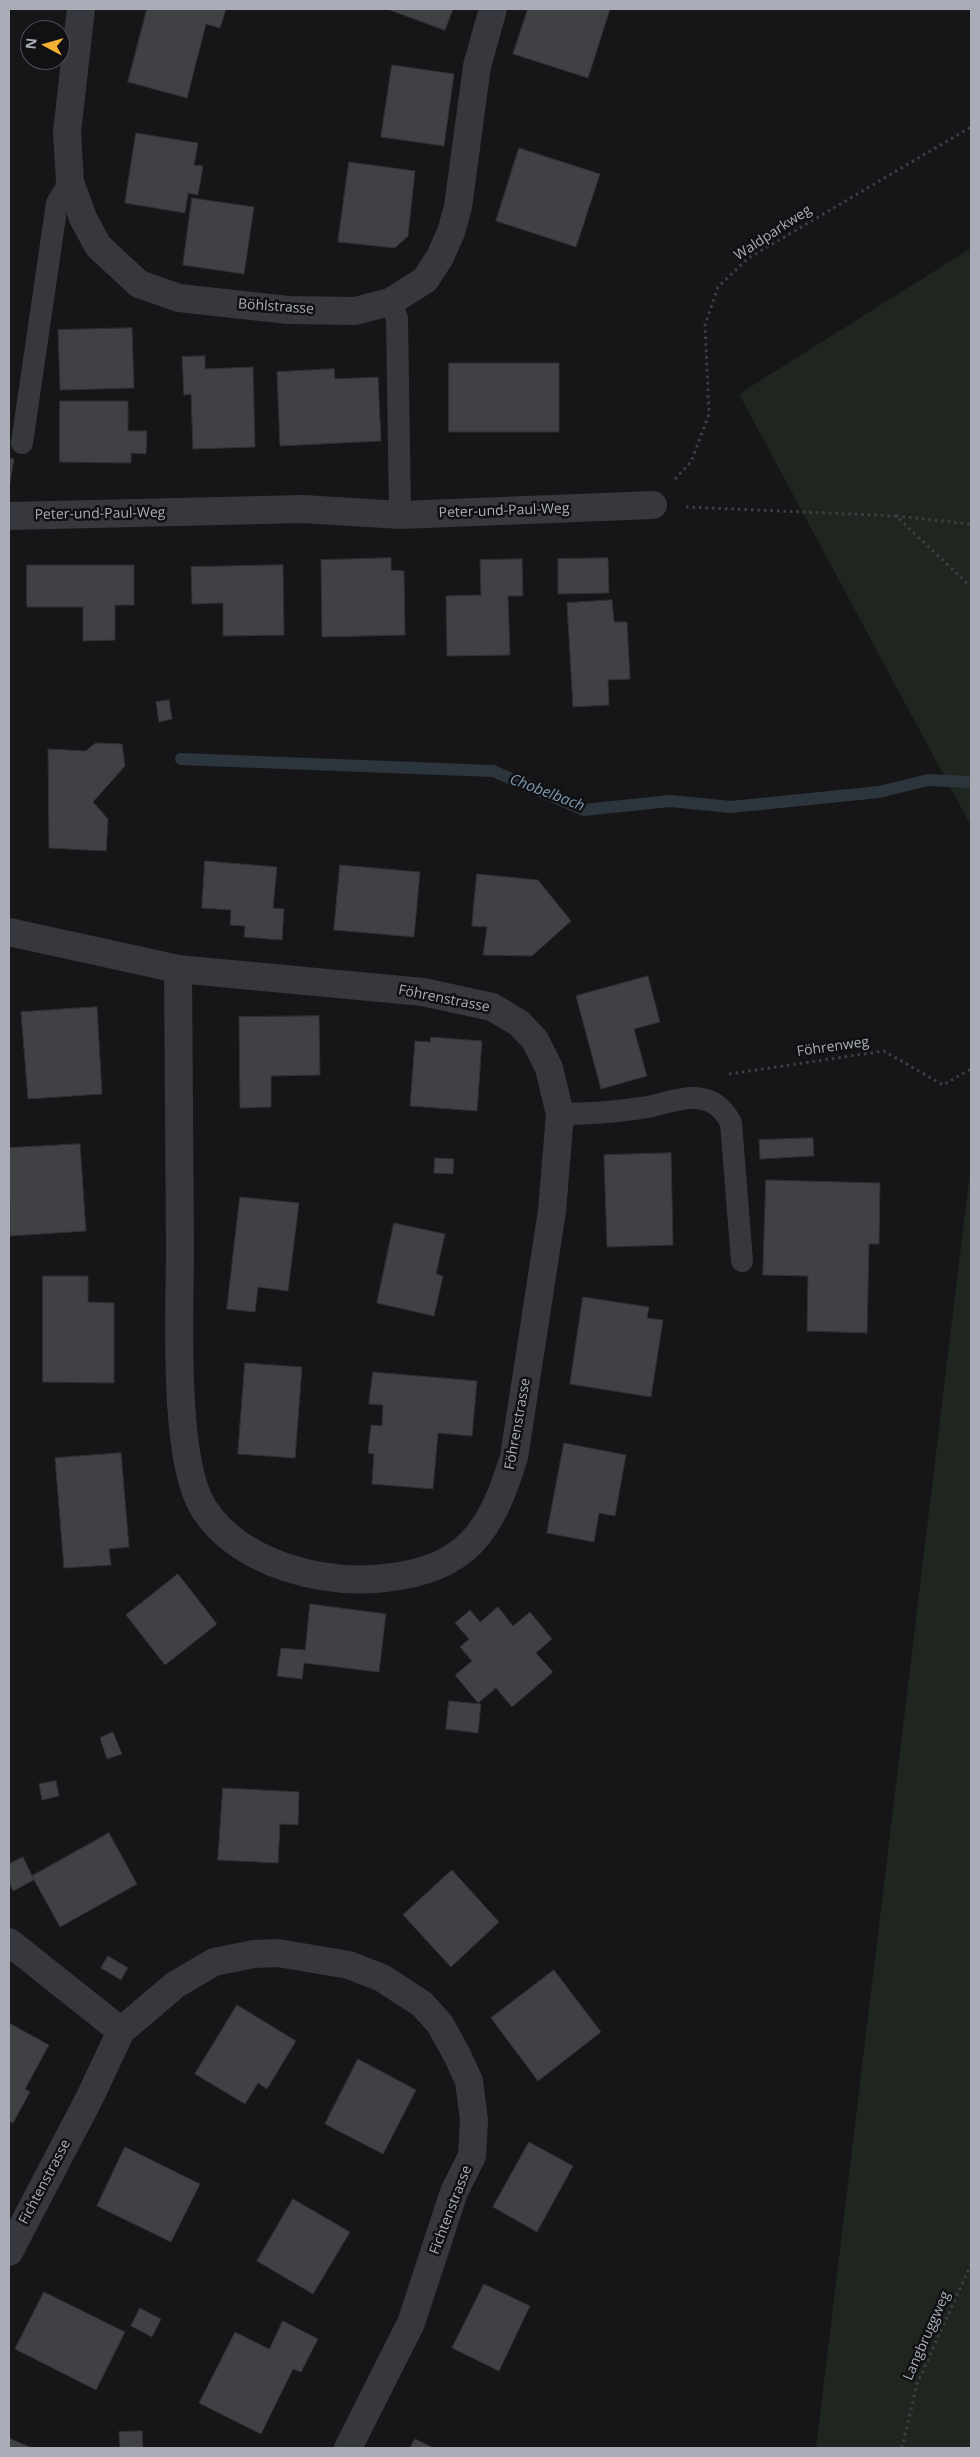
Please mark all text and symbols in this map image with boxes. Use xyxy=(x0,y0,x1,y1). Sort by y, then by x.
north arrow xyxy=(20,20,70,70)
text: N xyxy=(21,37,41,50)
street label: Waldparkweg xyxy=(731,202,815,264)
street label: Böhlstrasse xyxy=(238,296,314,318)
street label: Peter-und-Paul-Weg xyxy=(438,500,570,522)
street label: Peter-und-Paul-Weg xyxy=(34,504,166,524)
water label: Chobelbach xyxy=(507,771,587,815)
street label: Föhrenstrasse xyxy=(397,982,491,1016)
street label: Föhrenweg xyxy=(796,1034,870,1060)
street label: Föhrenstrasse xyxy=(502,1377,534,1471)
street label: Fichtenstrasse xyxy=(16,2137,74,2227)
street label: Fichtenstrasse xyxy=(426,2163,476,2257)
street label: Langbruggweg xyxy=(900,2289,954,2383)

